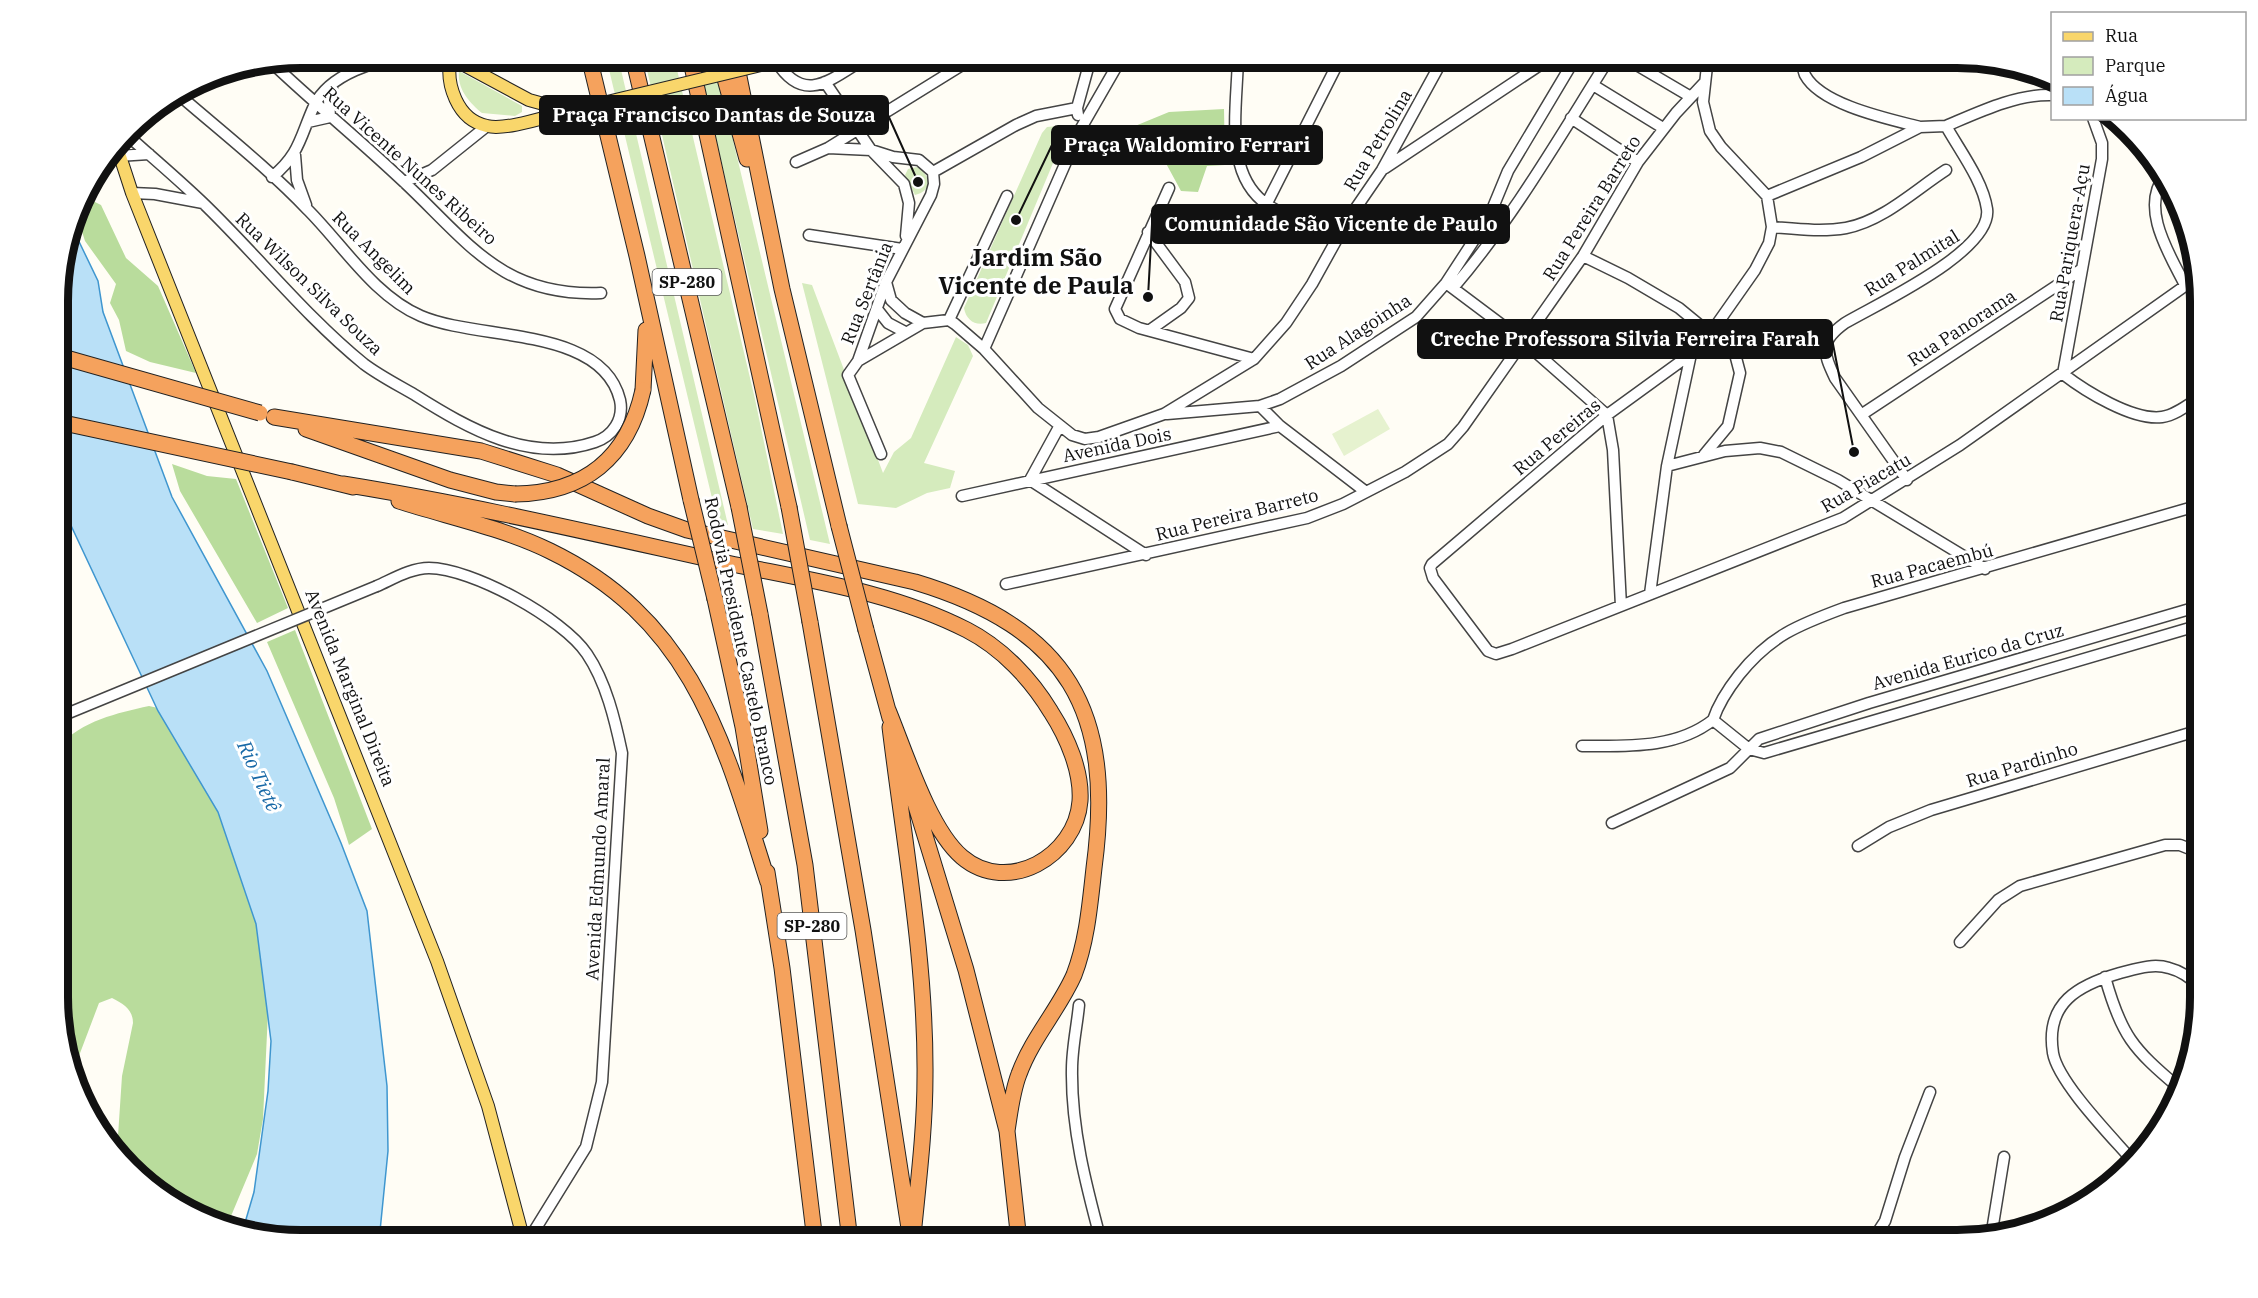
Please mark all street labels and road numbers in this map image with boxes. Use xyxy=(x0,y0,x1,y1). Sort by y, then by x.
street label: Rua Vicente Nunes Ribeiro xyxy=(319,81,502,250)
street label: Rua Petrolina xyxy=(1338,85,1417,195)
street label: Rua Pereira Barreto xyxy=(1538,131,1646,285)
street label: Rua Pariquera-Açu xyxy=(2044,162,2095,324)
street label: Rua Angelim xyxy=(328,206,421,299)
street label: Rua Wilson Silva Souza xyxy=(231,207,388,360)
street label: Rua Palmital xyxy=(1860,224,1964,301)
street label: Rua Sertânia xyxy=(836,238,898,348)
road number: SP-280 xyxy=(652,269,722,295)
street label: Rua Panorama xyxy=(1903,284,2020,371)
street label: Rua Alagoinha xyxy=(1300,288,1416,375)
street label: Rua Pereiras xyxy=(1508,393,1605,480)
street label: Avenida Dois xyxy=(1061,422,1173,467)
street label: Rua Piacatu xyxy=(1817,448,1915,518)
street label: Rua Pereira Barreto xyxy=(1153,483,1321,546)
street label: Rodovia Presidente Castelo Branco xyxy=(700,495,783,787)
street label: Rua Pacaembú xyxy=(1868,538,1996,593)
street label: Avenida Marginal Direita xyxy=(300,586,401,790)
street label: Avenida Eurico da Cruz xyxy=(1870,618,2066,695)
street label: Rua Pardinho xyxy=(1963,737,2080,792)
street label: Avenida Edmundo Amaral xyxy=(580,757,615,981)
road number: SP-280 xyxy=(778,913,846,939)

